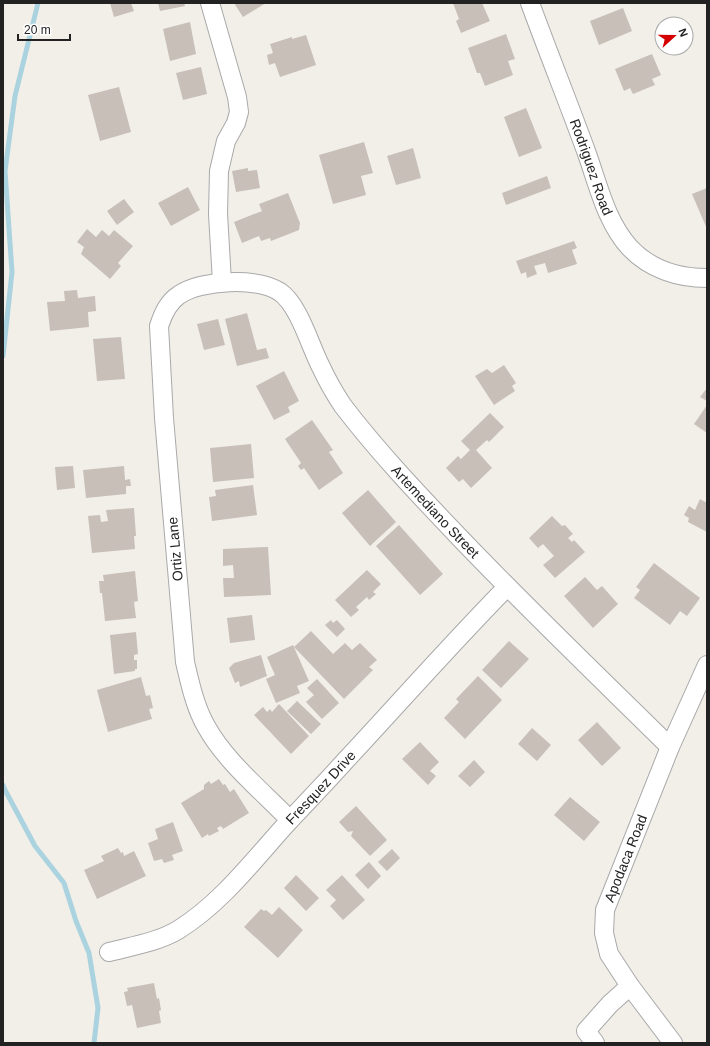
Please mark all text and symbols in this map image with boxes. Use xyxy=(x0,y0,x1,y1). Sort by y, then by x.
scale bar xyxy=(18,16,70,42)
north arrow xyxy=(654,16,694,56)
text: 20 m xyxy=(24,23,51,37)
text: N xyxy=(676,27,690,38)
street label: Rodriguez Road xyxy=(567,117,616,218)
street label: Artemediano Street xyxy=(388,462,483,561)
street label: Ortiz Lane xyxy=(164,516,186,582)
street label: Fresquez Drive xyxy=(282,747,359,828)
street label: Apodaca Road xyxy=(601,812,650,904)

